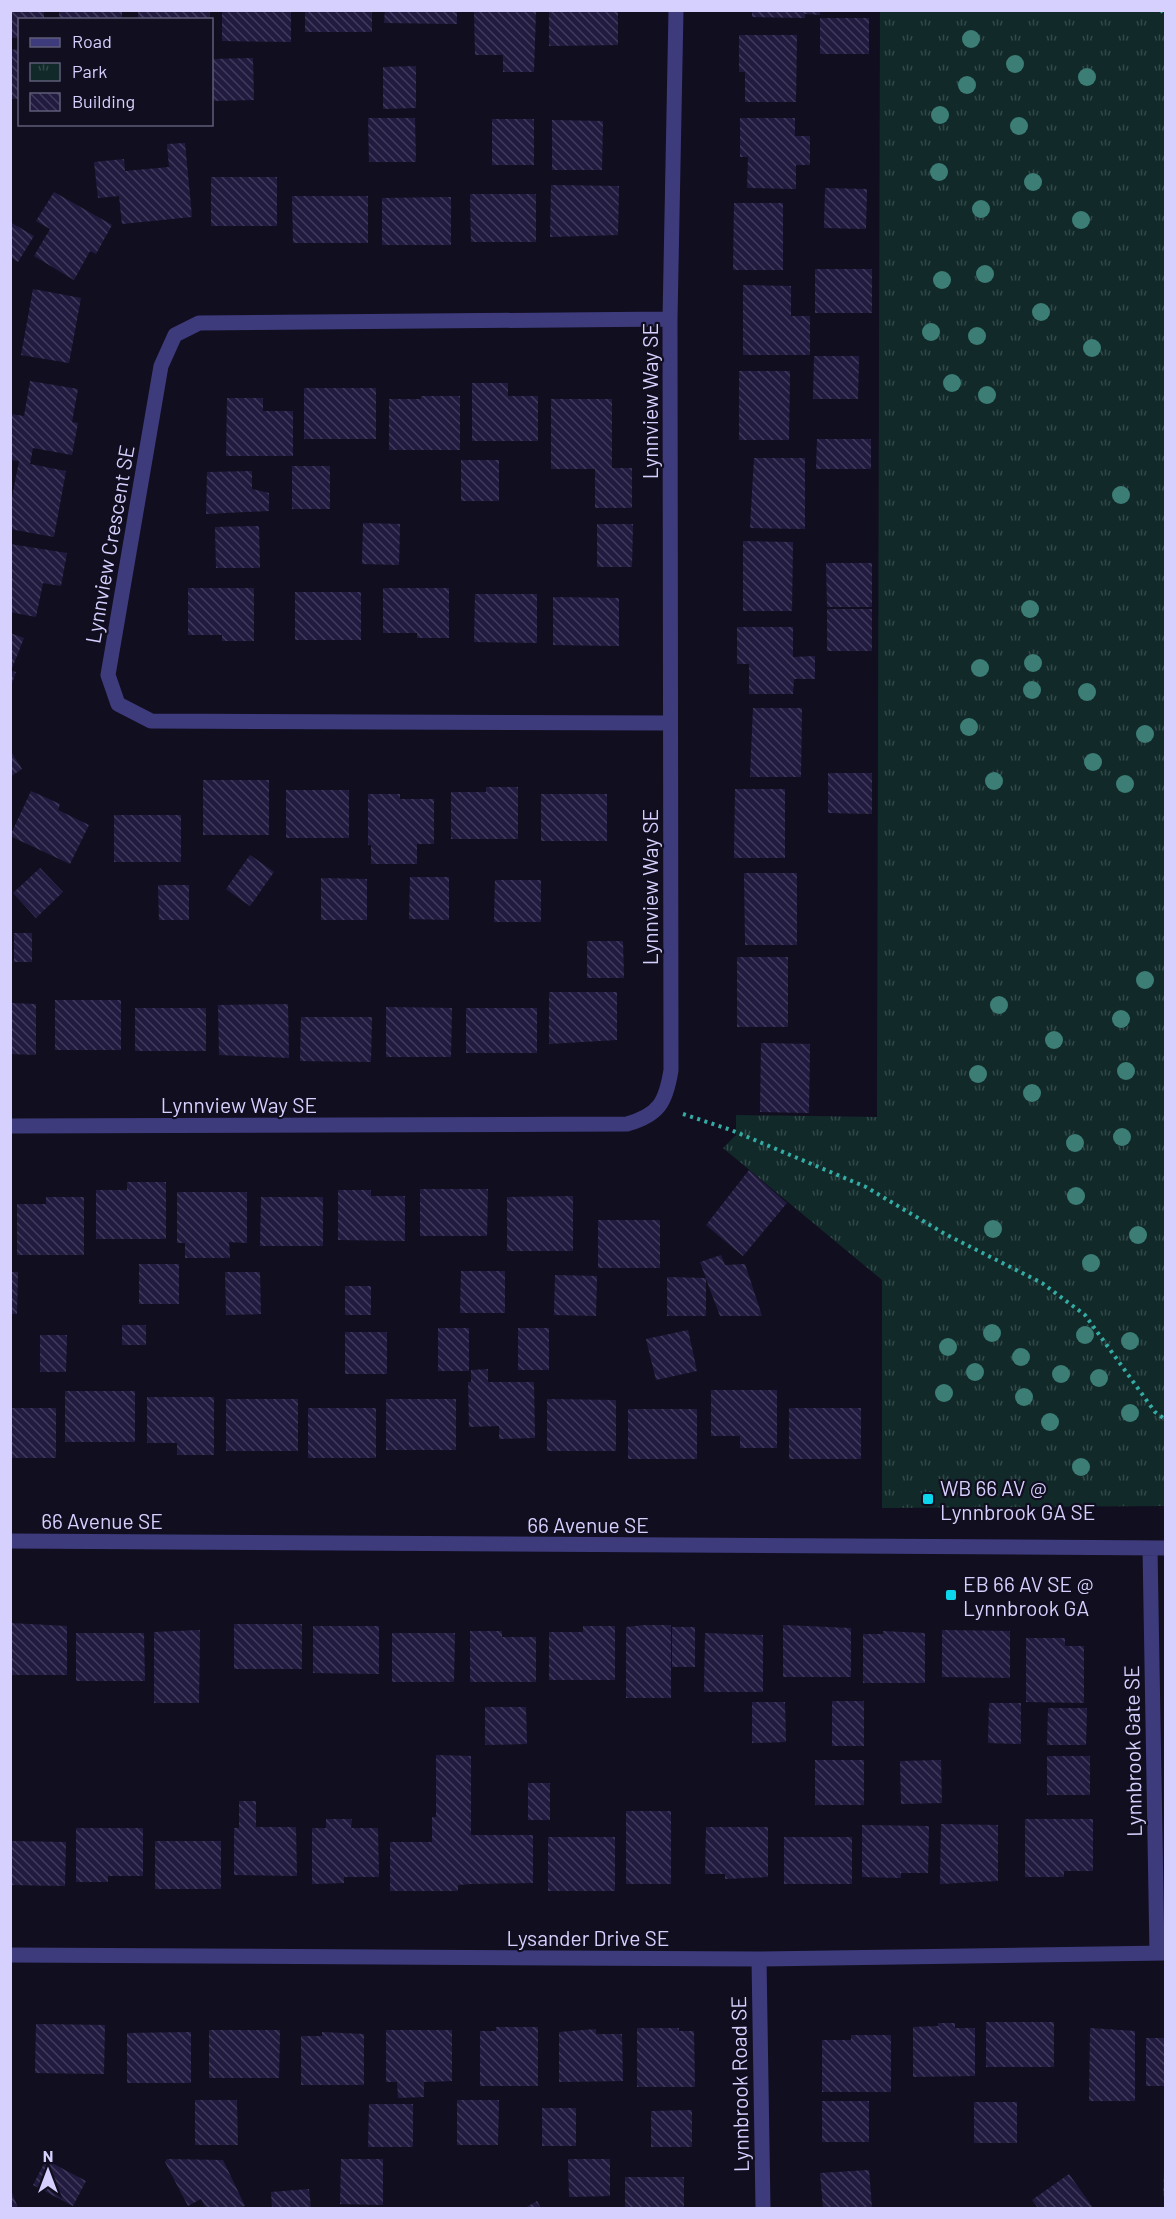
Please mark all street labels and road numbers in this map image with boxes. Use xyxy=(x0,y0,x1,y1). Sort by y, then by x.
street label: Lynnview Way SE xyxy=(637,323,662,479)
street label: Lynnview Crescent SE xyxy=(79,443,139,645)
street label: Lynnview Way SE xyxy=(637,809,662,965)
street label: Lynnview Way SE xyxy=(161,1092,317,1117)
street label: 66 Avenue SE xyxy=(41,1508,163,1533)
street label: 66 Avenue SE xyxy=(527,1512,649,1537)
street label: Lynnbrook Gate SE xyxy=(1118,1665,1146,1837)
street label: Lysander Drive SE xyxy=(506,1925,670,1950)
street label: Lynnbrook Road SE xyxy=(725,1996,753,2172)

